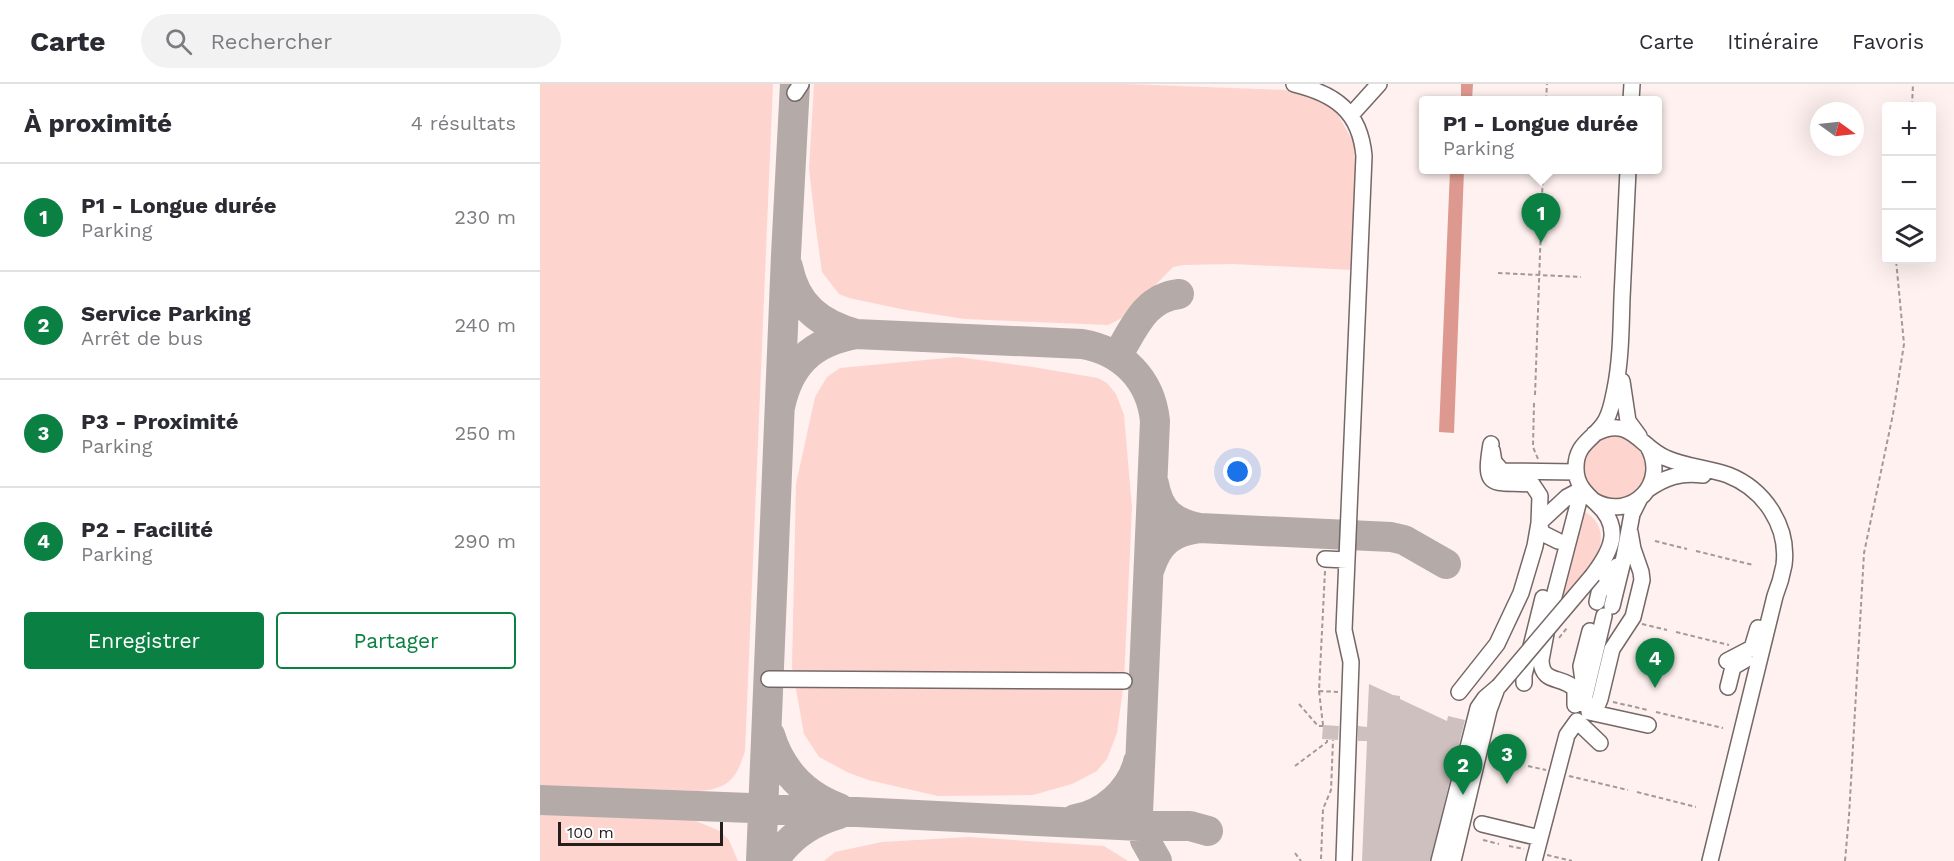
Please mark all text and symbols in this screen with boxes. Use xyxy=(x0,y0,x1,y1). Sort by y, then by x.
search box xyxy=(141,14,561,68)
text: Carte xyxy=(30,25,105,58)
icon: search xyxy=(162,25,195,58)
text: Rechercher xyxy=(210,29,332,54)
text: Carte xyxy=(1639,29,1694,54)
text: Itinéraire xyxy=(1727,29,1819,54)
text: Favoris xyxy=(1852,29,1924,54)
popup xyxy=(1419,96,1662,174)
north arrow xyxy=(1810,102,1864,156)
map controls xyxy=(1882,102,1936,264)
button: + xyxy=(1882,102,1936,156)
text: À proximité xyxy=(24,108,172,138)
text: 4 résultats xyxy=(411,111,516,135)
text: P1 - Longue durée xyxy=(1443,111,1638,136)
text: Parking xyxy=(1443,136,1514,160)
button: − xyxy=(1882,156,1936,210)
text: P1 - Longue durée xyxy=(81,193,276,218)
pin: 1 xyxy=(1522,194,1560,243)
text: 1 xyxy=(39,205,48,229)
text: 230 m xyxy=(454,205,516,229)
button: layers xyxy=(1882,210,1936,264)
text: Parking xyxy=(81,218,152,242)
text: Service Parking xyxy=(81,301,251,326)
text: 2 xyxy=(38,313,49,337)
text: 240 m xyxy=(454,313,516,337)
text: Arrêt de bus xyxy=(81,326,203,350)
text: P3 - Proximité xyxy=(81,409,238,434)
text: 3 xyxy=(38,421,49,445)
text: 250 m xyxy=(454,421,516,445)
text: Parking xyxy=(81,434,152,458)
your location xyxy=(1223,457,1252,486)
text: P2 - Facilité xyxy=(81,517,213,542)
text: 4 xyxy=(37,529,50,553)
text: 290 m xyxy=(454,529,516,553)
text: Parking xyxy=(81,542,152,566)
button: Enregistrer xyxy=(24,612,264,669)
button: Partager xyxy=(276,612,516,669)
pin: 4 xyxy=(1636,638,1674,688)
pin: 3 xyxy=(1488,734,1526,784)
pin: 2 xyxy=(1444,746,1482,795)
scale bar xyxy=(558,819,723,846)
text: 100 m xyxy=(567,823,614,842)

